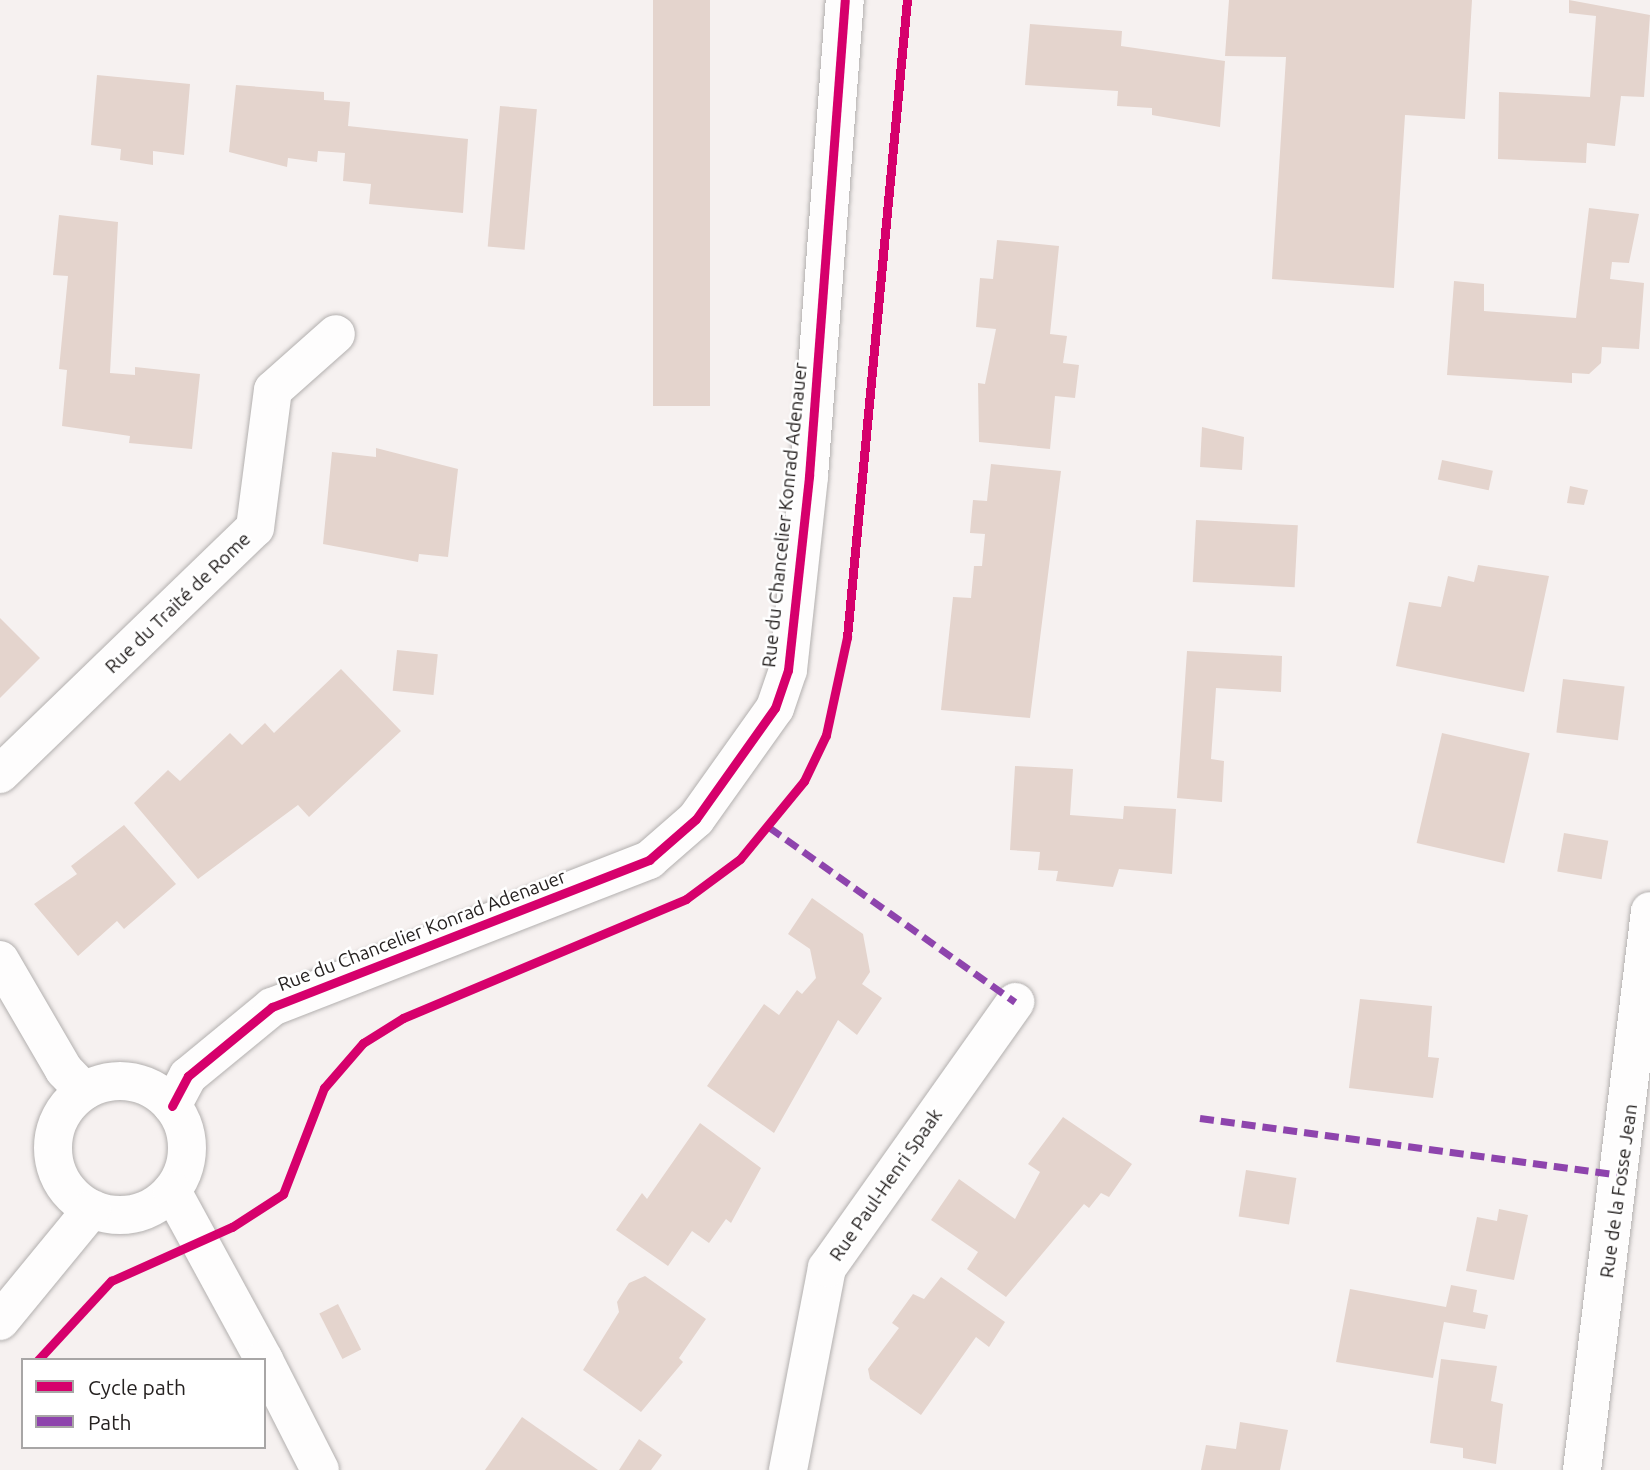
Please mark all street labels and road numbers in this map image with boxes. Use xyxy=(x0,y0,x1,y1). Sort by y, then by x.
street label: Rue du Chancelier Konrad Adenauer xyxy=(758,361,812,669)
street label: Rue du Traité de Rome xyxy=(101,528,255,678)
street label: Rue du Chancelier Konrad Adenauer xyxy=(275,865,569,997)
street label: Rue de la Fosse Jean xyxy=(1595,1103,1643,1279)
street label: Rue Paul-Henri Spaak xyxy=(825,1104,947,1266)

